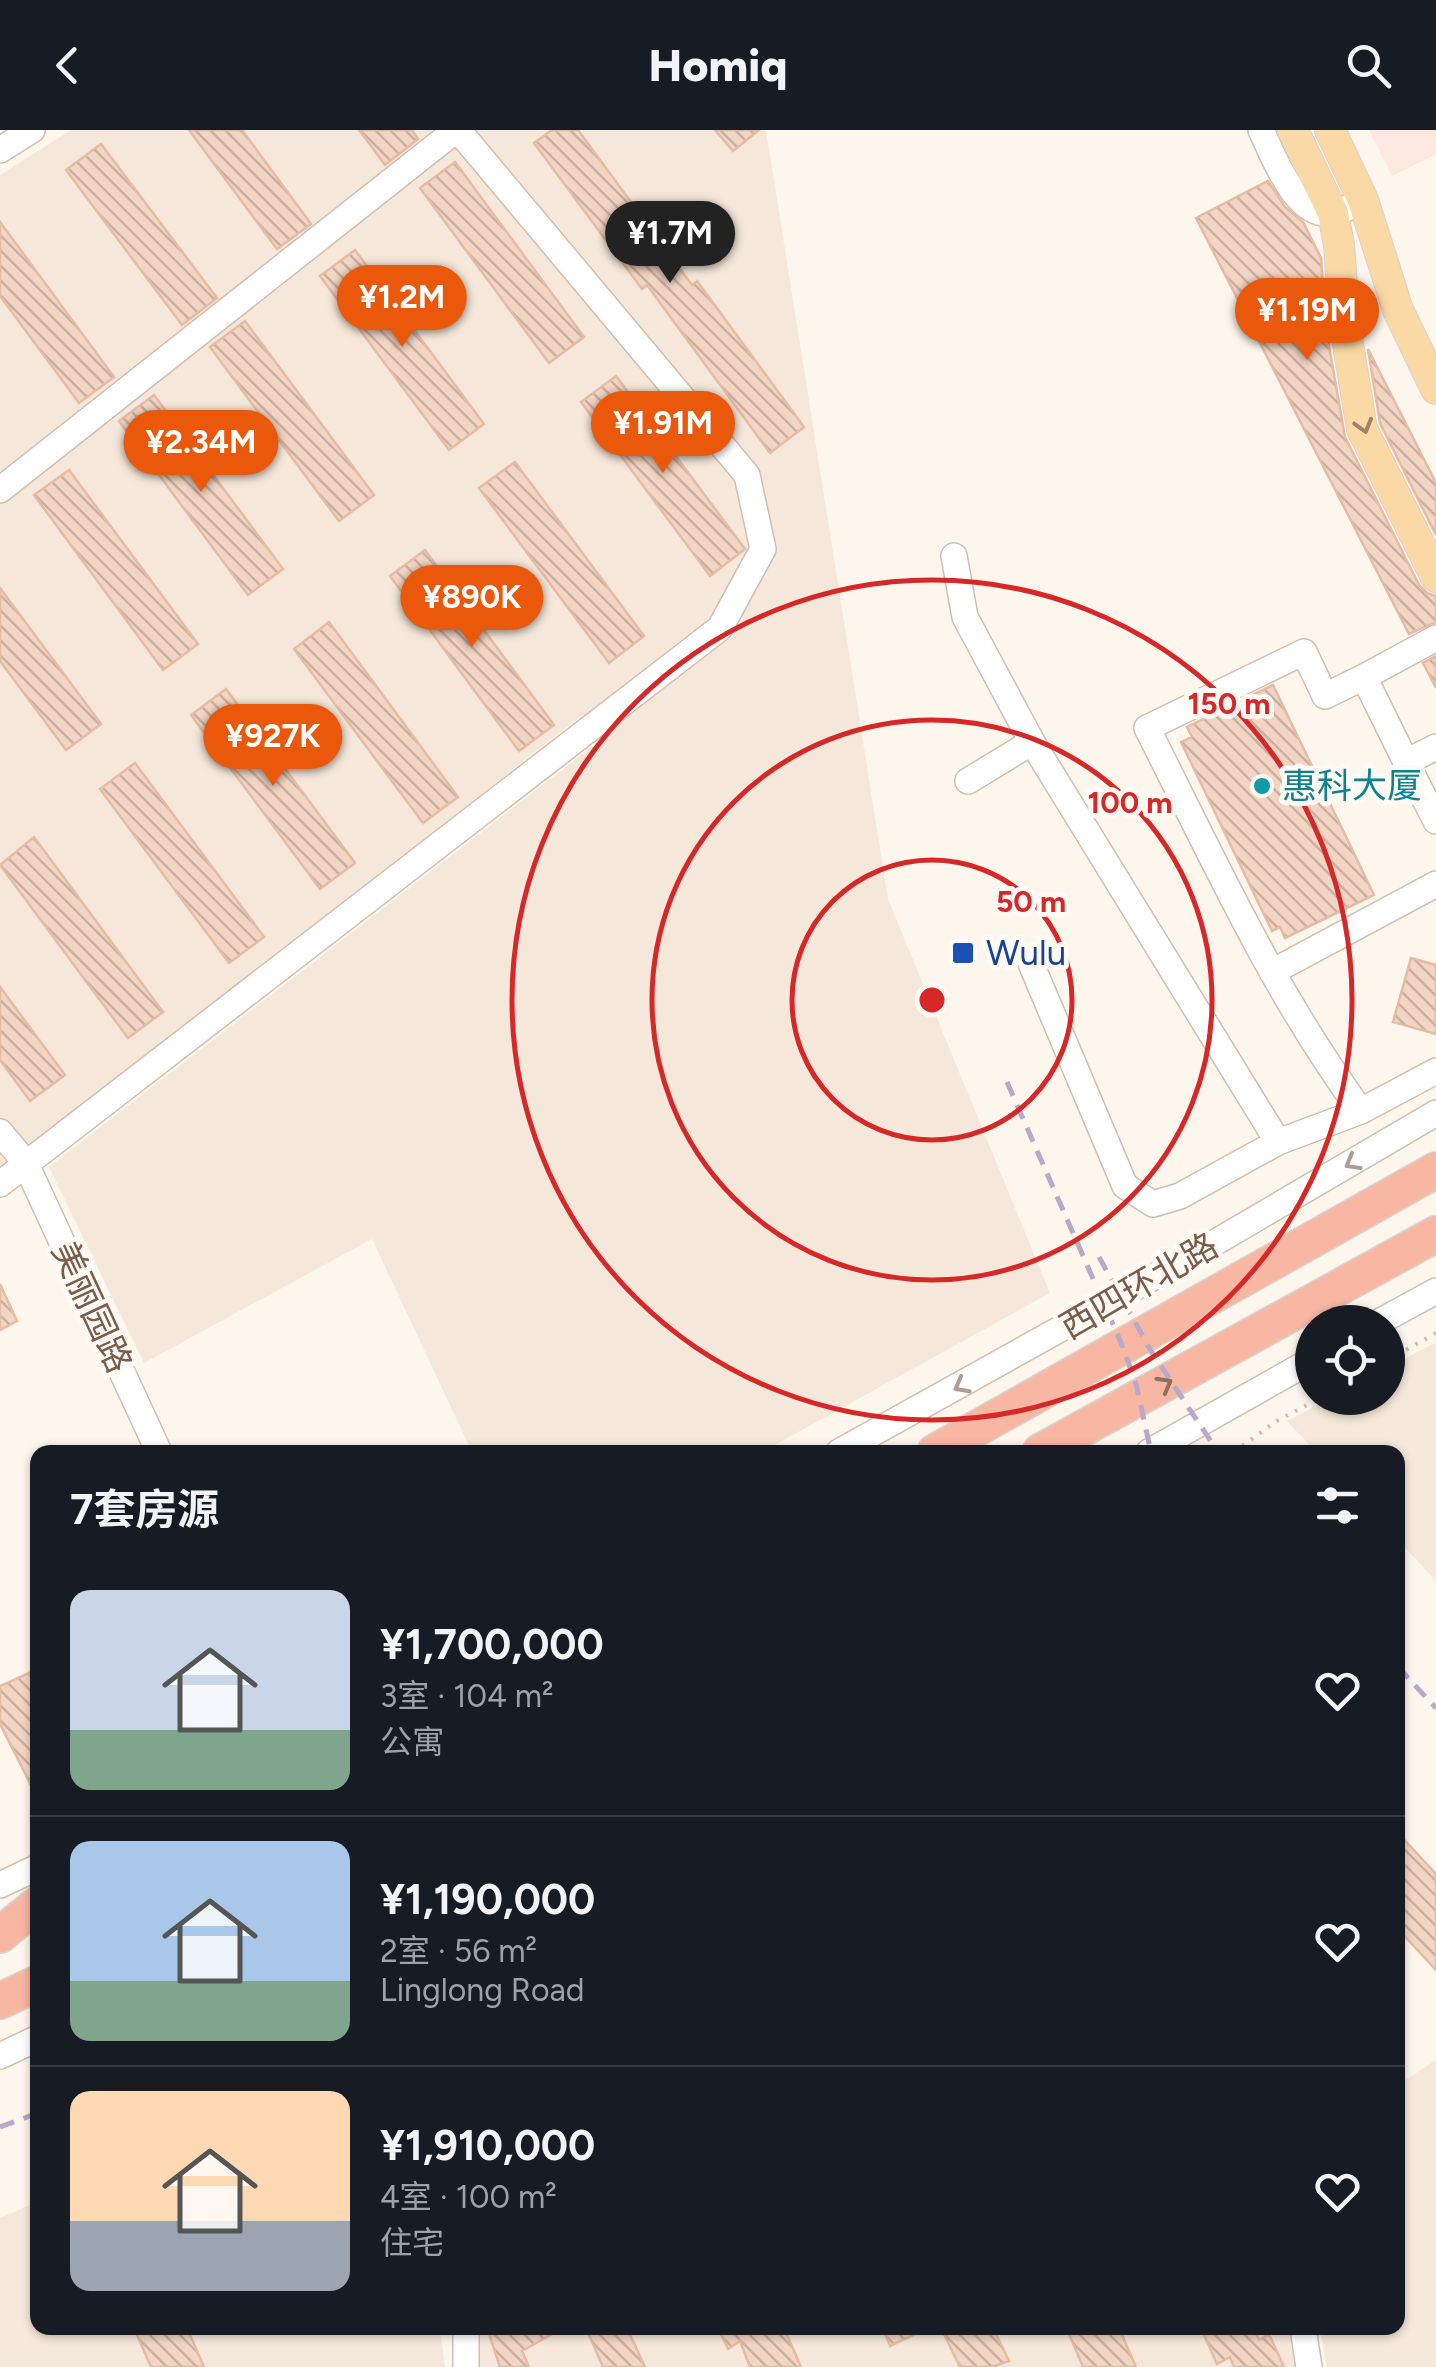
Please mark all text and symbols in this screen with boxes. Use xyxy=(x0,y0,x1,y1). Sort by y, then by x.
icon: back xyxy=(40,38,95,93)
text: Homiq xyxy=(649,38,787,92)
icon: search xyxy=(1341,38,1396,93)
pin: ¥1.7M xyxy=(600,201,740,286)
text: ¥1.7M xyxy=(627,214,713,252)
pin: ¥1.2M xyxy=(332,265,472,350)
text: ¥1.2M xyxy=(359,278,445,316)
pin: ¥1.19M xyxy=(1226,278,1388,363)
text: ¥1.19M xyxy=(1257,291,1357,329)
pin: ¥1.91M xyxy=(582,391,744,476)
text: ¥1.91M xyxy=(613,404,713,442)
pin: ¥2.34M xyxy=(120,410,282,495)
one-way arrow xyxy=(1352,416,1373,434)
text: ¥2.34M xyxy=(145,423,257,461)
pin: ¥890K xyxy=(402,565,542,650)
text: ¥890K xyxy=(422,578,522,616)
text: 150 m xyxy=(1188,685,1270,722)
pin: ¥927K xyxy=(203,704,343,789)
text: ¥927K xyxy=(225,717,321,755)
place label: 惠科大厦 xyxy=(1282,765,1422,807)
marker: 惠科大厦 xyxy=(1251,775,1273,797)
text: 100 m xyxy=(1088,784,1172,821)
text: 50 m xyxy=(996,883,1066,920)
place label: Wulu xyxy=(986,932,1066,974)
marker: Wulu xyxy=(950,940,976,966)
centre of rings xyxy=(914,982,950,1018)
one-way arrow xyxy=(1345,1150,1363,1170)
street label: 西四环北路 xyxy=(1053,1224,1225,1348)
street label: 美丽园路 xyxy=(43,1235,141,1379)
map controls xyxy=(1295,1305,1405,1415)
button: locate xyxy=(1295,1305,1405,1415)
one-way arrow xyxy=(953,1373,971,1393)
one-way arrow xyxy=(1154,1377,1172,1397)
icon: filters xyxy=(1310,1478,1365,1533)
text: 7套房源 xyxy=(70,1484,219,1535)
text: ¥1,700,000 xyxy=(380,1619,604,1670)
icon: home xyxy=(150,1630,270,1750)
icon: heart xyxy=(1310,1663,1365,1718)
text: 3室 · 104 m² xyxy=(380,1677,554,1715)
text: 公寓 xyxy=(380,1723,444,1761)
text: ¥1,190,000 xyxy=(380,1874,595,1925)
icon: home xyxy=(150,1881,270,2001)
icon: heart xyxy=(1310,1914,1365,1969)
text: 2室 · 56 m² xyxy=(380,1932,537,1970)
text: Linglong Road xyxy=(380,1971,585,2009)
text: ¥1,910,000 xyxy=(380,2120,595,2171)
icon: home xyxy=(150,2131,270,2251)
icon: heart xyxy=(1310,2164,1365,2219)
text: 4室 · 100 m² xyxy=(380,2178,557,2216)
text: 住宅 xyxy=(380,2224,444,2262)

